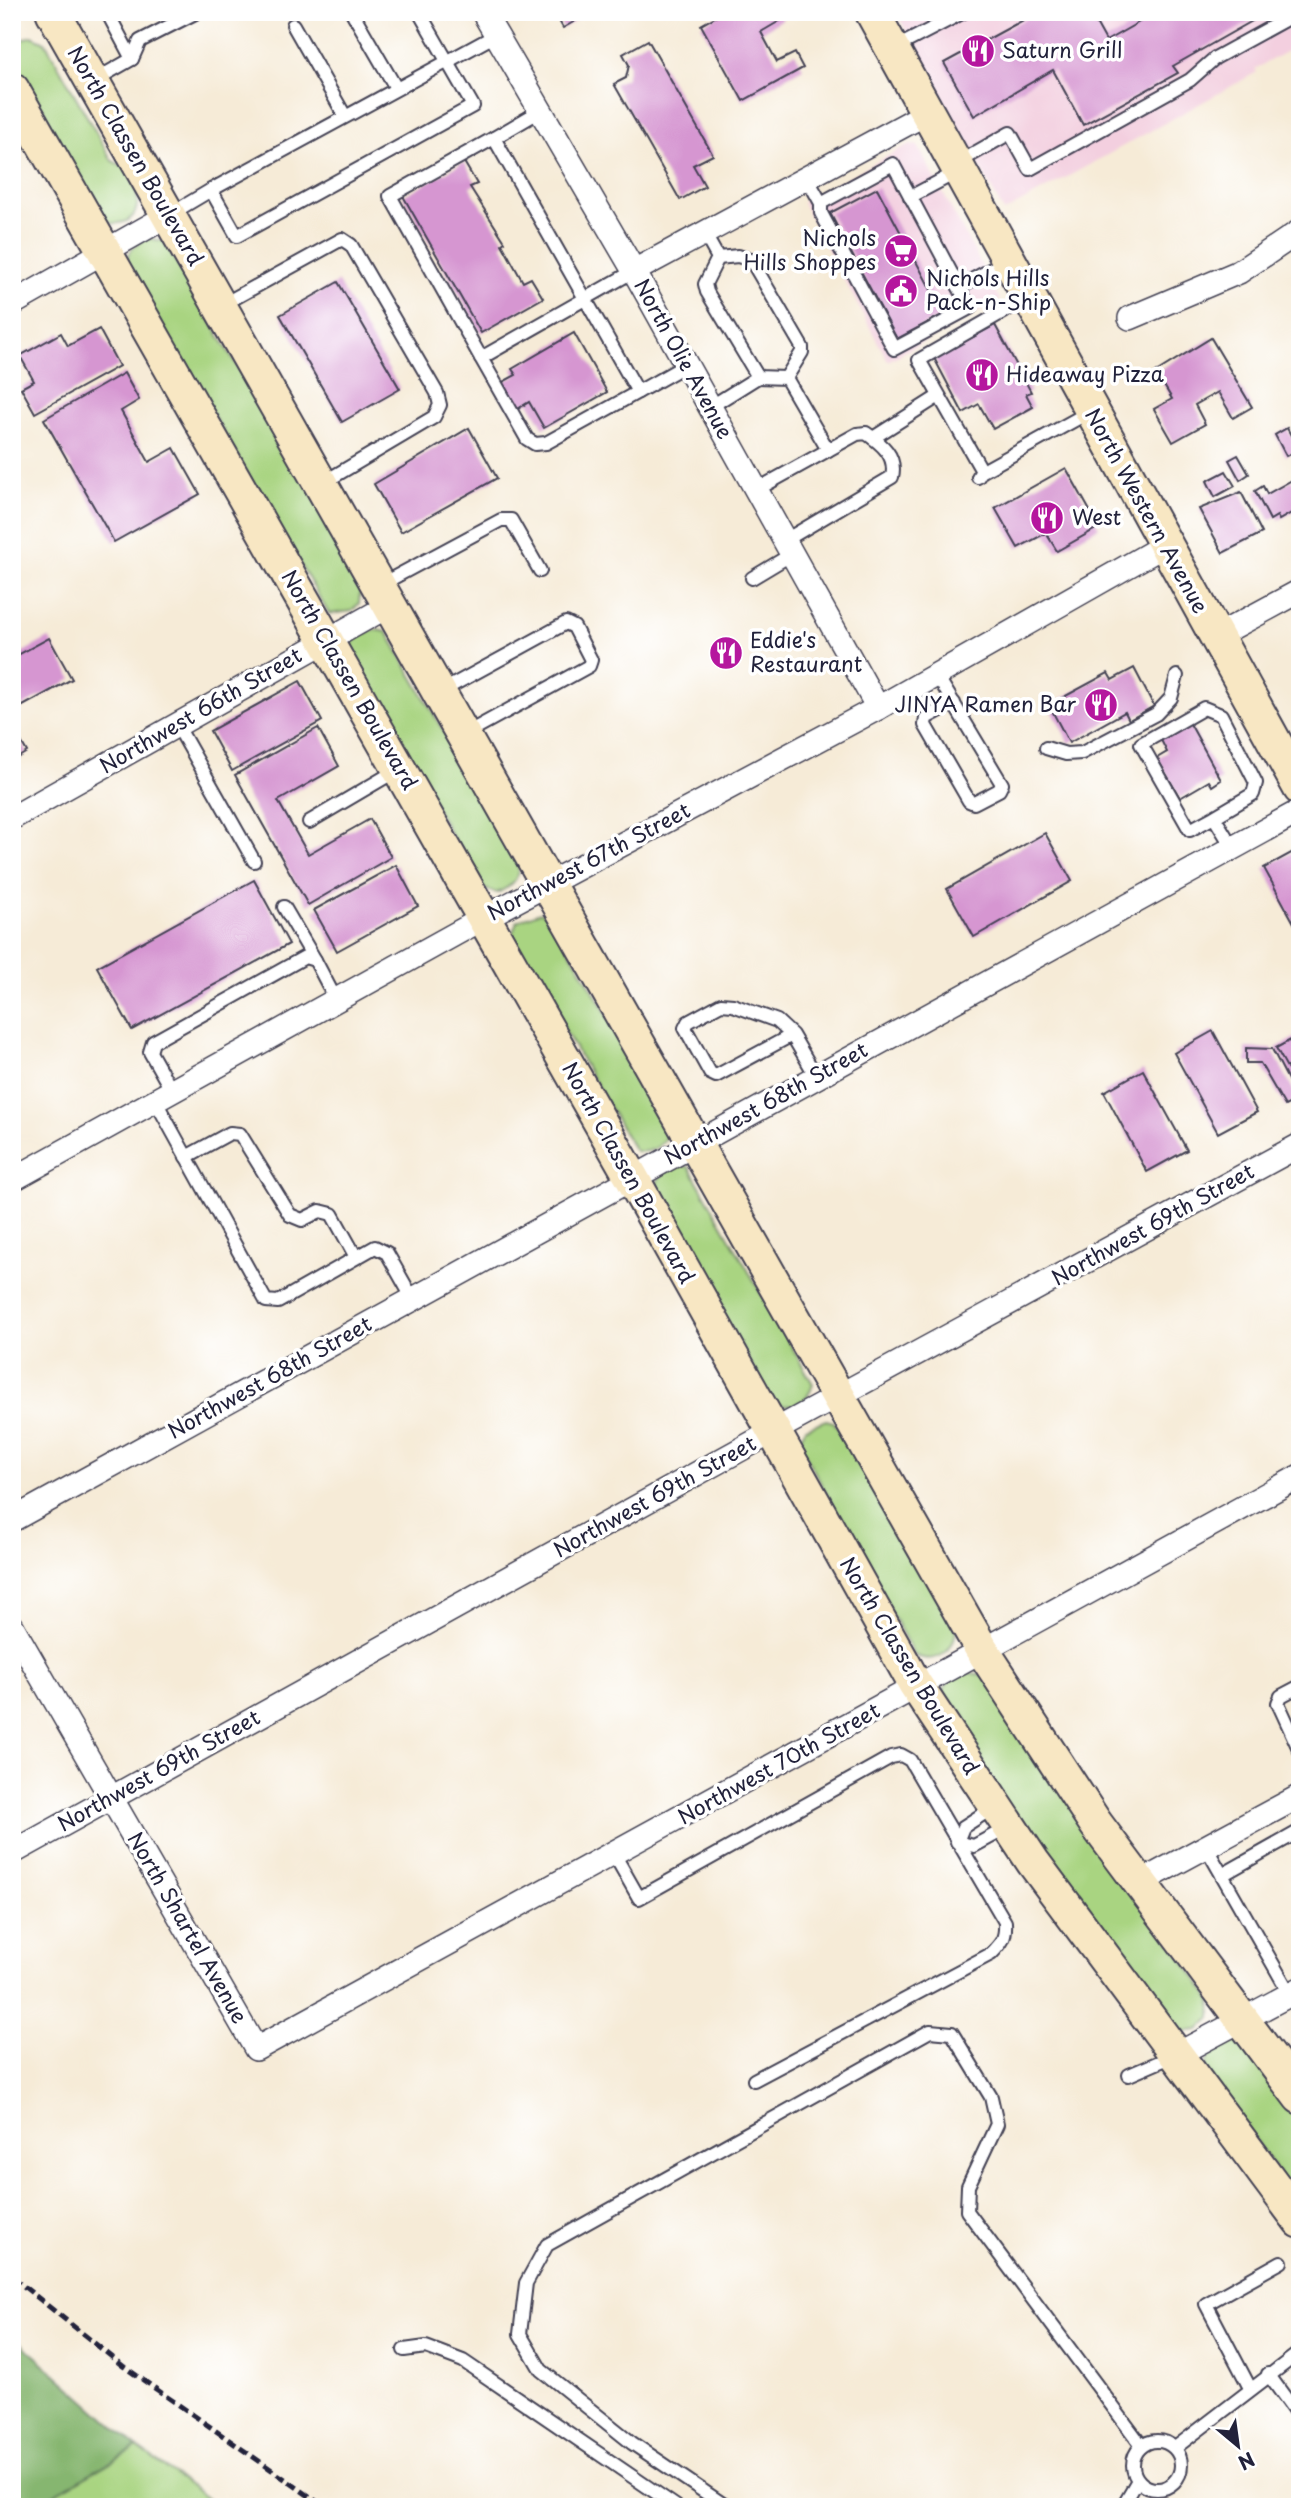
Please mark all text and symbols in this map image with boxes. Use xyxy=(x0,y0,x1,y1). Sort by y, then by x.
restaurant icon: Saturn Grill xyxy=(959,32,997,70)
place label: Saturn Grill xyxy=(1002,33,1122,65)
street label: North Classen Boulevard xyxy=(61,39,213,271)
place label: Nichols Hills Shoppes xyxy=(744,221,876,277)
supermarket icon: Nichols Hills Shoppes xyxy=(882,232,920,270)
place label: Nichols Hills Pack-n-Ship xyxy=(926,261,1051,317)
street label: North Olie Avenue xyxy=(627,272,742,444)
public building icon: Nichols Hills Pack-n-Ship xyxy=(882,272,920,310)
restaurant icon: Hideaway Pizza xyxy=(963,356,1001,394)
place label: Hideaway Pizza xyxy=(1006,357,1164,389)
street label: North Western Avenue xyxy=(1080,405,1212,617)
restaurant icon: West xyxy=(1028,499,1066,537)
place label: West xyxy=(1072,505,1121,531)
street label: North Classen Boulevard xyxy=(275,563,427,795)
place label: Eddie's Restaurant xyxy=(750,623,862,679)
restaurant icon: Eddie's Restaurant xyxy=(707,634,745,672)
street label: Northwest 66th Street xyxy=(93,638,307,780)
restaurant icon: JINYA Ramen Bar xyxy=(1082,686,1120,724)
place label: JINYA Ramen Bar xyxy=(894,687,1077,719)
street label: Northwest 67th Street xyxy=(481,793,695,927)
street label: Northwest 68th Street xyxy=(657,1033,873,1172)
street label: North Classen Boulevard xyxy=(555,1055,704,1289)
street label: Northwest 69th Street xyxy=(1045,1154,1259,1292)
street label: Northwest 68th Street xyxy=(161,1307,377,1446)
street label: Northwest 69th Street xyxy=(547,1426,761,1564)
street label: North Classen Boulevard xyxy=(833,1550,989,1780)
street label: Northwest 70th Street xyxy=(671,1693,885,1831)
street label: Northwest 69th Street xyxy=(51,1700,265,1838)
street label: North Shartel Avenue xyxy=(121,1825,257,2029)
north arrow xyxy=(1204,2410,1274,2480)
text: N xyxy=(1233,2446,1260,2478)

